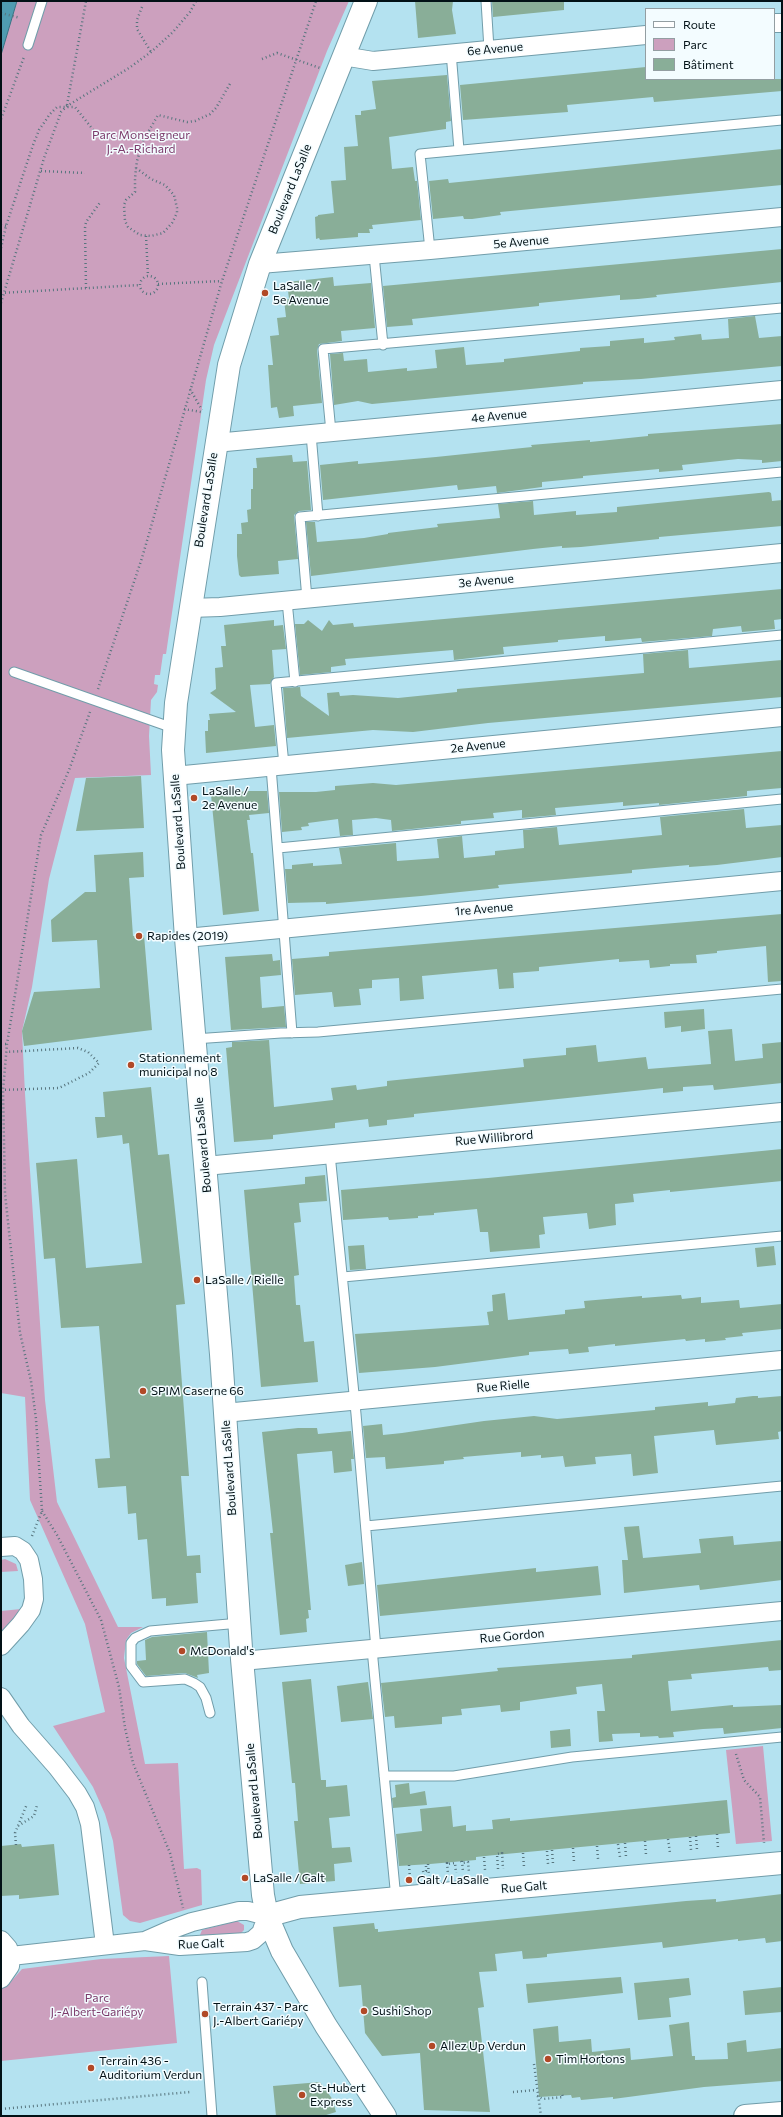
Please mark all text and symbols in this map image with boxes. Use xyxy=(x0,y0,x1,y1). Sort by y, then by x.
legend xyxy=(645,8,775,80)
text: Route xyxy=(683,17,716,31)
text: Parc xyxy=(683,37,707,51)
street label: 6e Avenue xyxy=(467,39,523,59)
text: Bâtiment xyxy=(683,57,734,71)
park label: Parc Monseigneur J.-A.-Richard xyxy=(92,128,190,156)
street label: Boulevard LaSalle xyxy=(265,142,315,236)
street label: 5e Avenue xyxy=(493,232,549,252)
place label: LaSalle / 5e Avenue xyxy=(273,279,329,307)
marker: LaSalle / 5e Avenue xyxy=(260,288,270,298)
street label: 4e Avenue xyxy=(471,406,527,426)
street label: Boulevard LaSalle xyxy=(191,452,221,548)
street label: 3e Avenue xyxy=(458,571,514,591)
street label: 2e Avenue xyxy=(450,736,506,756)
street label: Boulevard LaSalle xyxy=(167,774,189,870)
place label: LaSalle / 2e Avenue xyxy=(202,784,257,812)
marker: LaSalle / 2e Avenue xyxy=(189,793,199,803)
street label: 1re Avenue xyxy=(454,899,514,919)
place label: Rapides (2019) xyxy=(147,929,228,943)
marker: Rapides (2019) xyxy=(134,931,144,941)
place label: Stationnement municipal no 8 xyxy=(139,1051,221,1079)
marker: Stationnement municipal no 8 xyxy=(126,1060,136,1070)
street label: Boulevard LaSalle xyxy=(192,1097,214,1193)
street label: Rue Willibrord xyxy=(454,1127,534,1149)
place label: LaSalle / Rielle xyxy=(205,1273,284,1287)
marker: LaSalle / Rielle xyxy=(192,1275,202,1285)
street label: Rue Rielle xyxy=(476,1377,530,1395)
place label: SPIM Caserne 66 xyxy=(151,1384,244,1398)
marker: SPIM Caserne 66 xyxy=(138,1386,148,1396)
street label: Boulevard LaSalle xyxy=(218,1420,240,1516)
street label: Rue Gordon xyxy=(479,1626,545,1646)
place label: McDonald's xyxy=(190,1644,254,1658)
marker: McDonald's xyxy=(177,1646,187,1656)
street label: Boulevard LaSalle xyxy=(243,1743,265,1839)
place label: LaSalle / Galt xyxy=(253,1871,325,1885)
marker: LaSalle / Galt xyxy=(240,1873,250,1883)
place label: Galt / LaSalle xyxy=(417,1873,489,1887)
marker: Galt / LaSalle xyxy=(404,1875,414,1885)
street label: Rue Galt xyxy=(500,1878,548,1896)
street label: Rue Galt xyxy=(178,1936,224,1952)
park label: Parc J.-Albert-Gariépy xyxy=(50,1991,144,2019)
place label: Terrain 437 - Parc J.-Albert Gariépy xyxy=(213,2000,308,2028)
place label: Sushi Shop xyxy=(372,2004,432,2018)
marker: Sushi Shop xyxy=(359,2006,369,2016)
marker: Terrain 437 - Parc J.-Albert Gariépy xyxy=(200,2009,210,2019)
place label: Allez Up Verdun xyxy=(440,2039,526,2053)
marker: Allez Up Verdun xyxy=(427,2041,437,2051)
place label: Tim Hortons xyxy=(556,2052,625,2066)
place label: Terrain 436 - Auditorium Verdun xyxy=(99,2054,202,2082)
marker: Tim Hortons xyxy=(543,2054,553,2064)
marker: Terrain 436 - Auditorium Verdun xyxy=(86,2063,96,2073)
place label: St-Hubert Express xyxy=(310,2081,366,2109)
marker: St-Hubert Express xyxy=(297,2090,307,2100)

